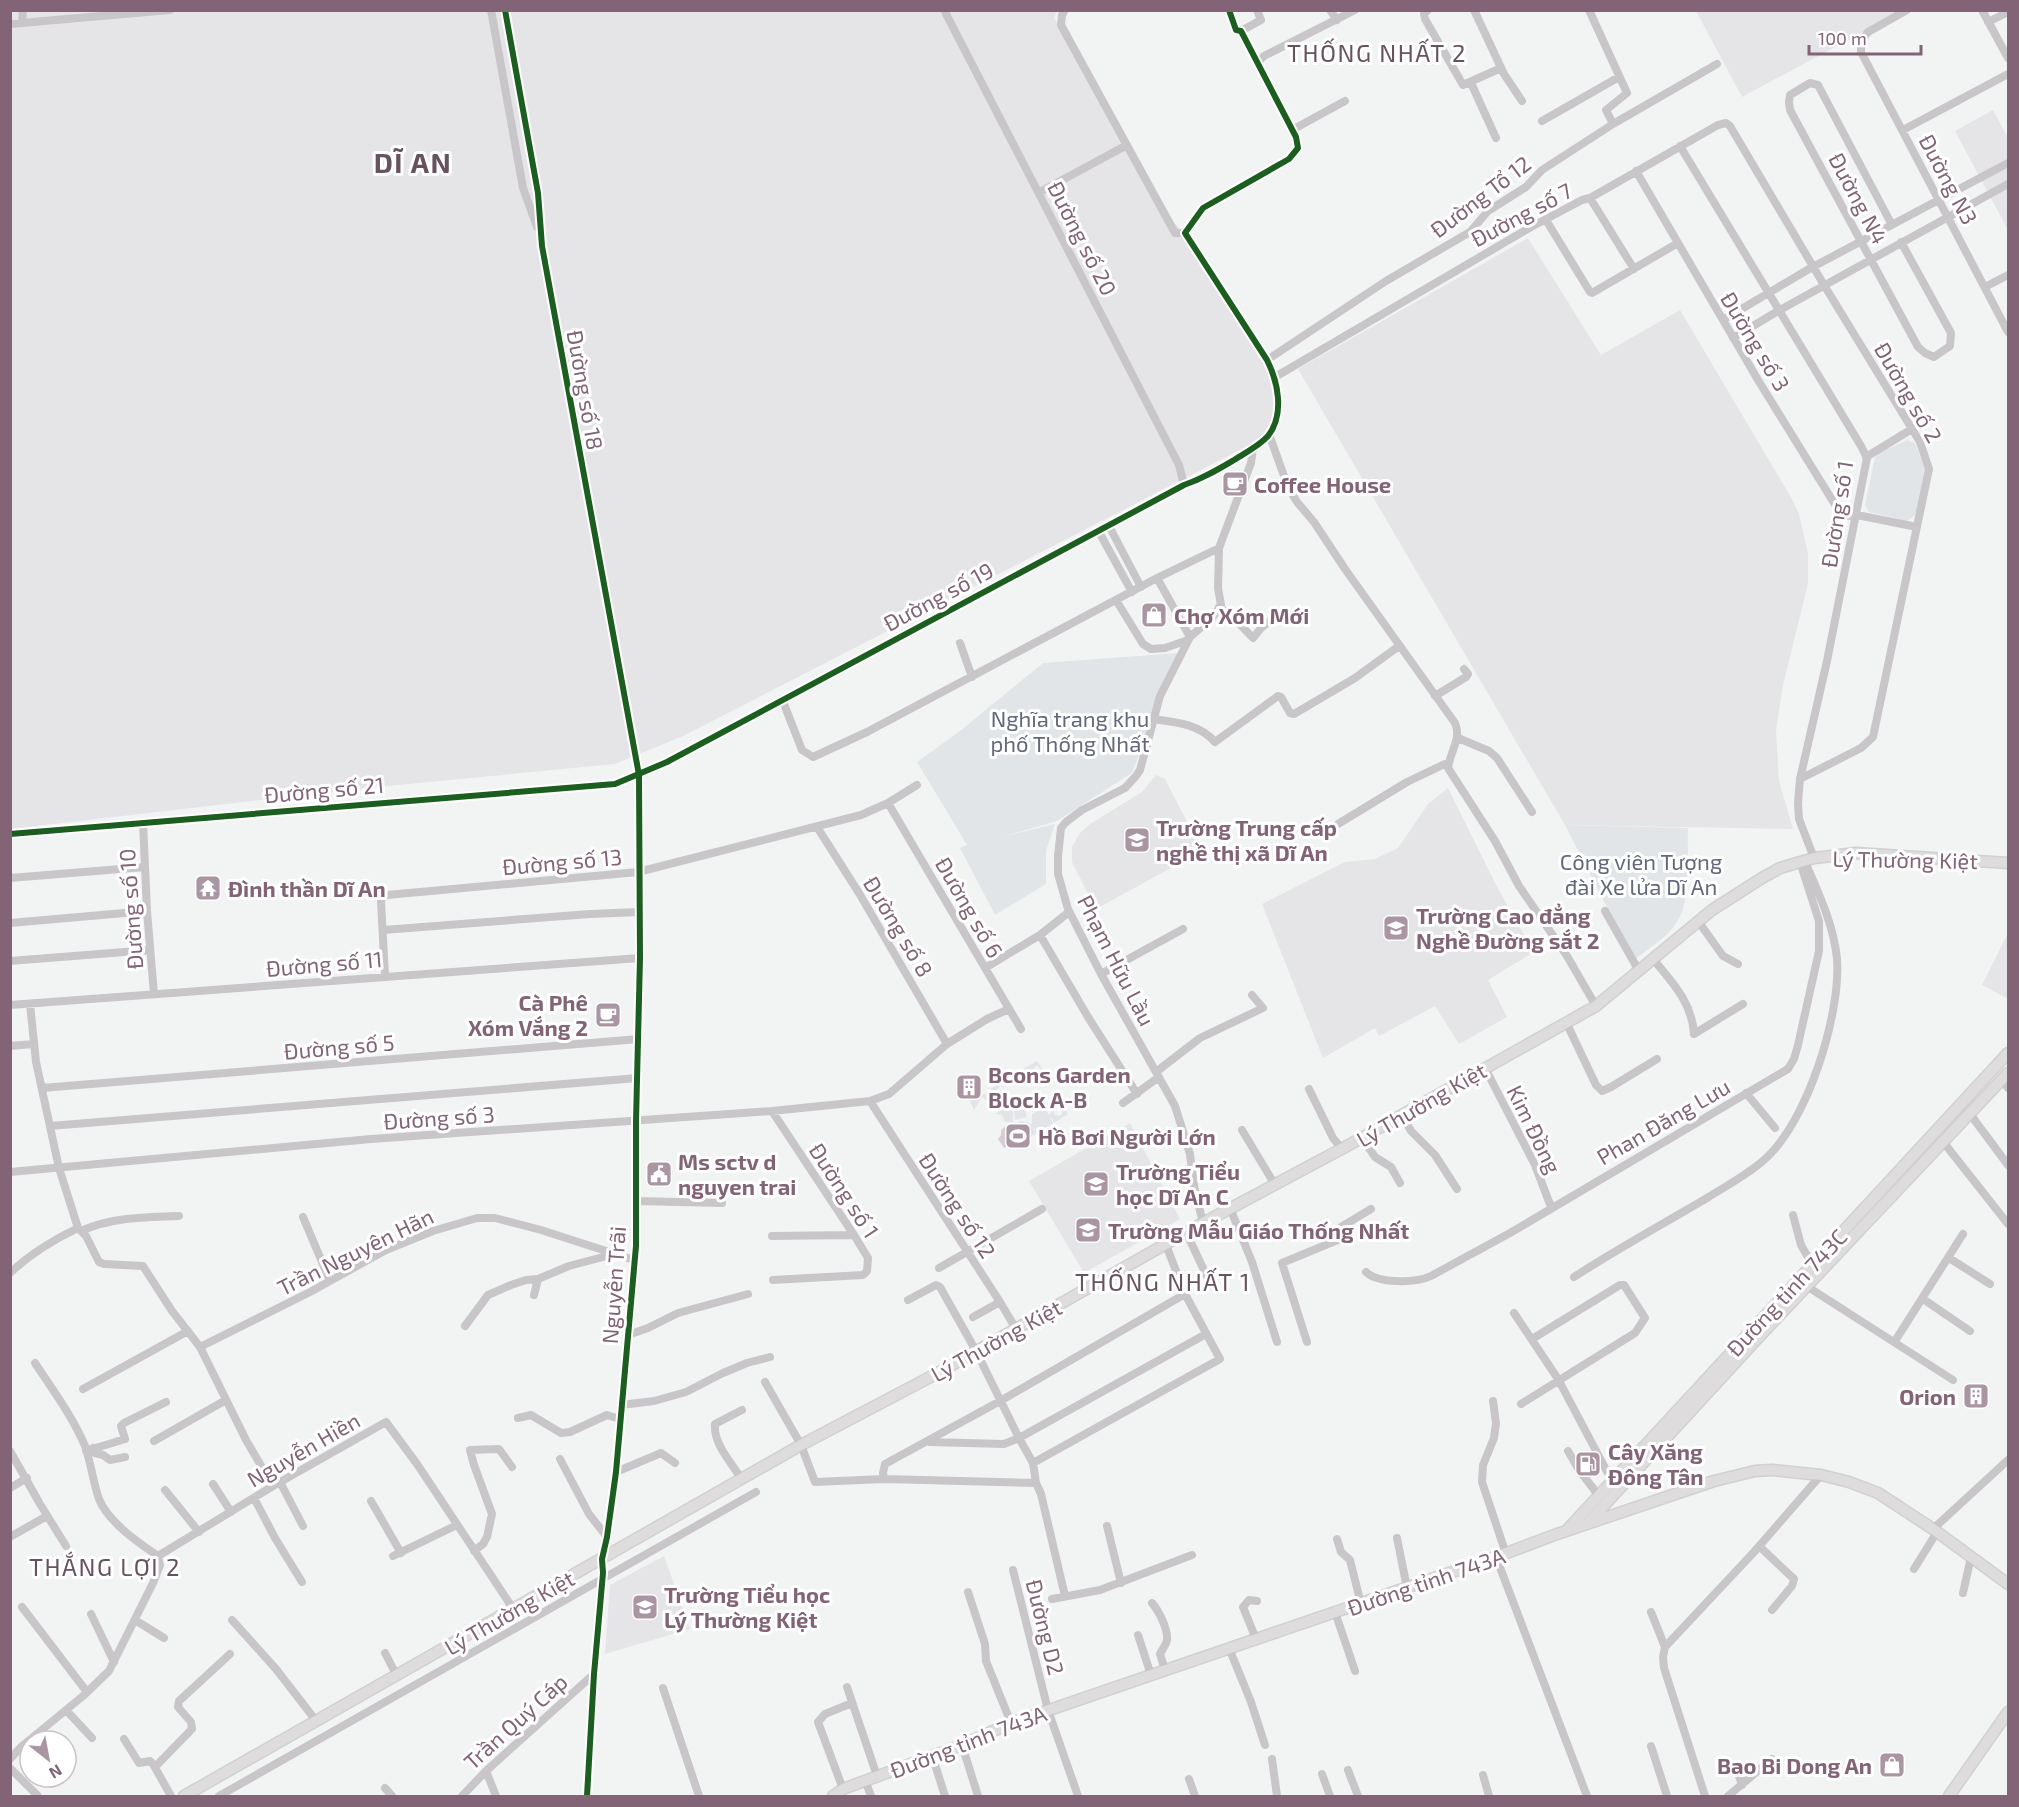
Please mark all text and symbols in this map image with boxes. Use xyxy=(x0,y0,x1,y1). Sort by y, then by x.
scale bar xyxy=(1809,18,1922,56)
text: 100 m xyxy=(1818,27,1867,49)
district label: THỐNG NHẤT 2 xyxy=(1287,37,1467,67)
street label: Đường N3 xyxy=(1914,130,1984,228)
district label: DĨ AN xyxy=(374,145,452,179)
street label: Đường N4 xyxy=(1824,148,1894,248)
street label: Đường Tổ 12 xyxy=(1425,150,1535,242)
street label: Đường số 20 xyxy=(1043,177,1123,299)
street label: Đường số 7 xyxy=(1466,177,1576,251)
street label: Đường số 3 xyxy=(1716,287,1796,395)
street label: Đường số 18 xyxy=(563,328,609,452)
street label: Đường số 2 xyxy=(1870,337,1948,447)
street label: Đường số 1 xyxy=(1815,459,1857,569)
cafe icon: Coffee House xyxy=(1220,469,1250,499)
place label: Coffee House xyxy=(1254,471,1391,497)
street label: Đường số 19 xyxy=(879,556,997,636)
shop icon: Chợ Xóm Mới xyxy=(1139,600,1169,630)
place label: Chợ Xóm Mới xyxy=(1174,602,1309,628)
park label: Nghĩa trang khu phố Thống Nhất xyxy=(990,705,1150,756)
street label: Đường số 21 xyxy=(263,771,385,807)
place label: Trường Trung cấp nghề thị xã Dĩ An xyxy=(1156,814,1337,865)
school or university icon: Trường Trung cấp nghề thị xã Dĩ An xyxy=(1122,825,1152,855)
street label: Đường số 13 xyxy=(501,843,623,879)
street label: Lý Thường Kiệt xyxy=(1832,845,1978,873)
street label: Đường số 10 xyxy=(113,848,147,970)
park label: Công viên Tượng đài Xe lửa Dĩ An xyxy=(1560,848,1722,899)
street label: Đường số 6 xyxy=(931,852,1009,962)
street label: Đường số 8 xyxy=(859,871,939,981)
temple icon: Đình thần Dĩ An xyxy=(193,873,223,903)
place label: Đình thần Dĩ An xyxy=(228,875,386,901)
street label: Phạm Hữu Lầu xyxy=(1073,890,1161,1030)
place label: Trường Cao đẳng Nghề Đường sắt 2 xyxy=(1416,902,1600,953)
school or university icon: Trường Cao đẳng Nghề Đường sắt 2 xyxy=(1381,913,1411,943)
street label: Đường số 11 xyxy=(265,945,383,981)
place label: Cà Phê Xóm Vắng 2 xyxy=(468,989,588,1040)
cafe icon: Cà Phê Xóm Vắng 2 xyxy=(593,1000,623,1030)
street label: Đường số 5 xyxy=(283,1028,395,1064)
street label: Lý Thường Kiệt xyxy=(1352,1056,1490,1152)
place label: Bcons Garden Block A-B xyxy=(988,1061,1131,1112)
building icon: Bcons Garden Block A-B xyxy=(954,1072,984,1102)
street label: Phan Đăng Lưu xyxy=(1592,1072,1734,1170)
street label: Kim Đồng xyxy=(1503,1081,1567,1177)
street label: Đường số 3 xyxy=(383,1100,495,1134)
sports icon: Hồ Bơi Người Lớn xyxy=(1003,1121,1033,1151)
place label: Hồ Bơi Người Lớn xyxy=(1038,1123,1216,1149)
street label: Đường số 1 xyxy=(805,1138,885,1242)
street label: Đường số 12 xyxy=(914,1147,1002,1263)
place label: Ms sctv d nguyen trai xyxy=(678,1148,796,1200)
place label: Trường Tiểu học Dĩ An C xyxy=(1116,1158,1240,1209)
public building icon: Ms sctv d nguyen trai xyxy=(644,1159,674,1189)
school or university icon: Trường Tiểu học Dĩ An C xyxy=(1081,1169,1111,1199)
street label: Trần Nguyên Hãn xyxy=(273,1202,437,1300)
school or university icon: Trường Mẫu Giáo Thống Nhất xyxy=(1073,1215,1103,1245)
place label: Trường Mẫu Giáo Thống Nhất xyxy=(1108,1217,1409,1243)
street label: Đường tỉnh 743C xyxy=(1721,1223,1851,1361)
street label: Nguyễn Trãi xyxy=(596,1225,630,1345)
district label: THỐNG NHẤT 1 xyxy=(1075,1266,1251,1296)
street label: Lý Thường Kiệt xyxy=(926,1293,1066,1387)
building icon: Orion xyxy=(1961,1381,1991,1411)
place label: Orion xyxy=(1899,1383,1956,1409)
street label: Nguyễn Hiền xyxy=(242,1406,364,1492)
place label: Cây Xăng Đông Tân xyxy=(1608,1438,1703,1489)
fuel station icon: Cây Xăng Đông Tân xyxy=(1573,1449,1603,1479)
street label: Đường tỉnh 743A xyxy=(1344,1542,1509,1620)
district label: THẮNG LỢI 2 xyxy=(29,1551,181,1581)
street label: Lý Thường Kiệt xyxy=(440,1564,578,1660)
street label: Đường D2 xyxy=(1022,1577,1070,1677)
place label: Trường Tiểu học Lý Thường Kiệt xyxy=(664,1581,830,1633)
school or university icon: Trường Tiểu học Lý Thường Kiệt xyxy=(630,1592,660,1622)
street label: Trần Quý Cáp xyxy=(458,1668,573,1775)
street label: Đường tỉnh 743A xyxy=(886,1699,1050,1783)
north arrow xyxy=(18,1729,78,1789)
shop icon: Bao Bi Dong An xyxy=(1877,1750,1907,1780)
place label: Bao Bi Dong An xyxy=(1717,1752,1872,1778)
text: N xyxy=(46,1761,66,1783)

